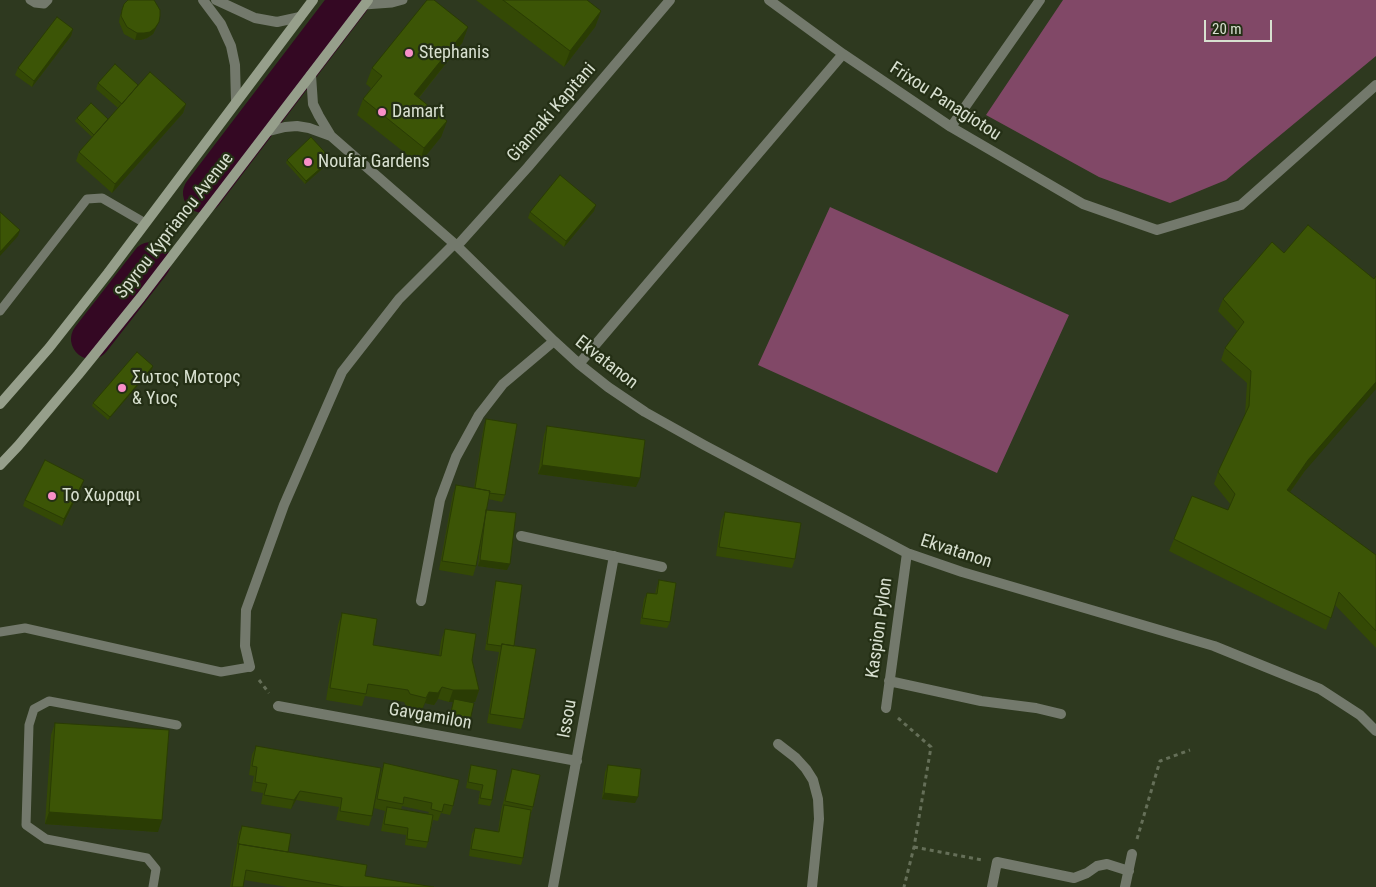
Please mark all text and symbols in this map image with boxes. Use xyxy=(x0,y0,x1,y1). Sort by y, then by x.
scale bar xyxy=(1206,10,1274,42)
text: 20 m xyxy=(1212,20,1242,38)
place label: Stephanis xyxy=(419,42,489,64)
marker: Stephanis xyxy=(403,47,415,59)
street label: Frixou Panagiotou xyxy=(885,58,1005,146)
street label: Giannaki Kapitani xyxy=(503,59,601,167)
place label: Damart xyxy=(392,101,444,123)
marker: Damart xyxy=(376,106,388,118)
street label: Spyrou Kyprianou Avenue xyxy=(111,149,239,303)
place label: Noufar Gardens xyxy=(318,151,430,173)
marker: Noufar Gardens xyxy=(302,156,314,168)
street label: Ekvatanon xyxy=(570,332,642,394)
place label: Σωτος Μοτορς & Υιος xyxy=(132,367,241,409)
marker: Σωτος Μοτορς & Υιος xyxy=(116,382,128,394)
place label: Το Χωραφι xyxy=(62,485,141,507)
marker: Το Χωραφι xyxy=(46,490,58,502)
street label: Ekvatanon xyxy=(918,530,994,574)
street label: Kaspion Pylon xyxy=(862,576,898,680)
street label: Issou xyxy=(554,698,582,740)
street label: Gavgamilon xyxy=(387,699,473,735)

